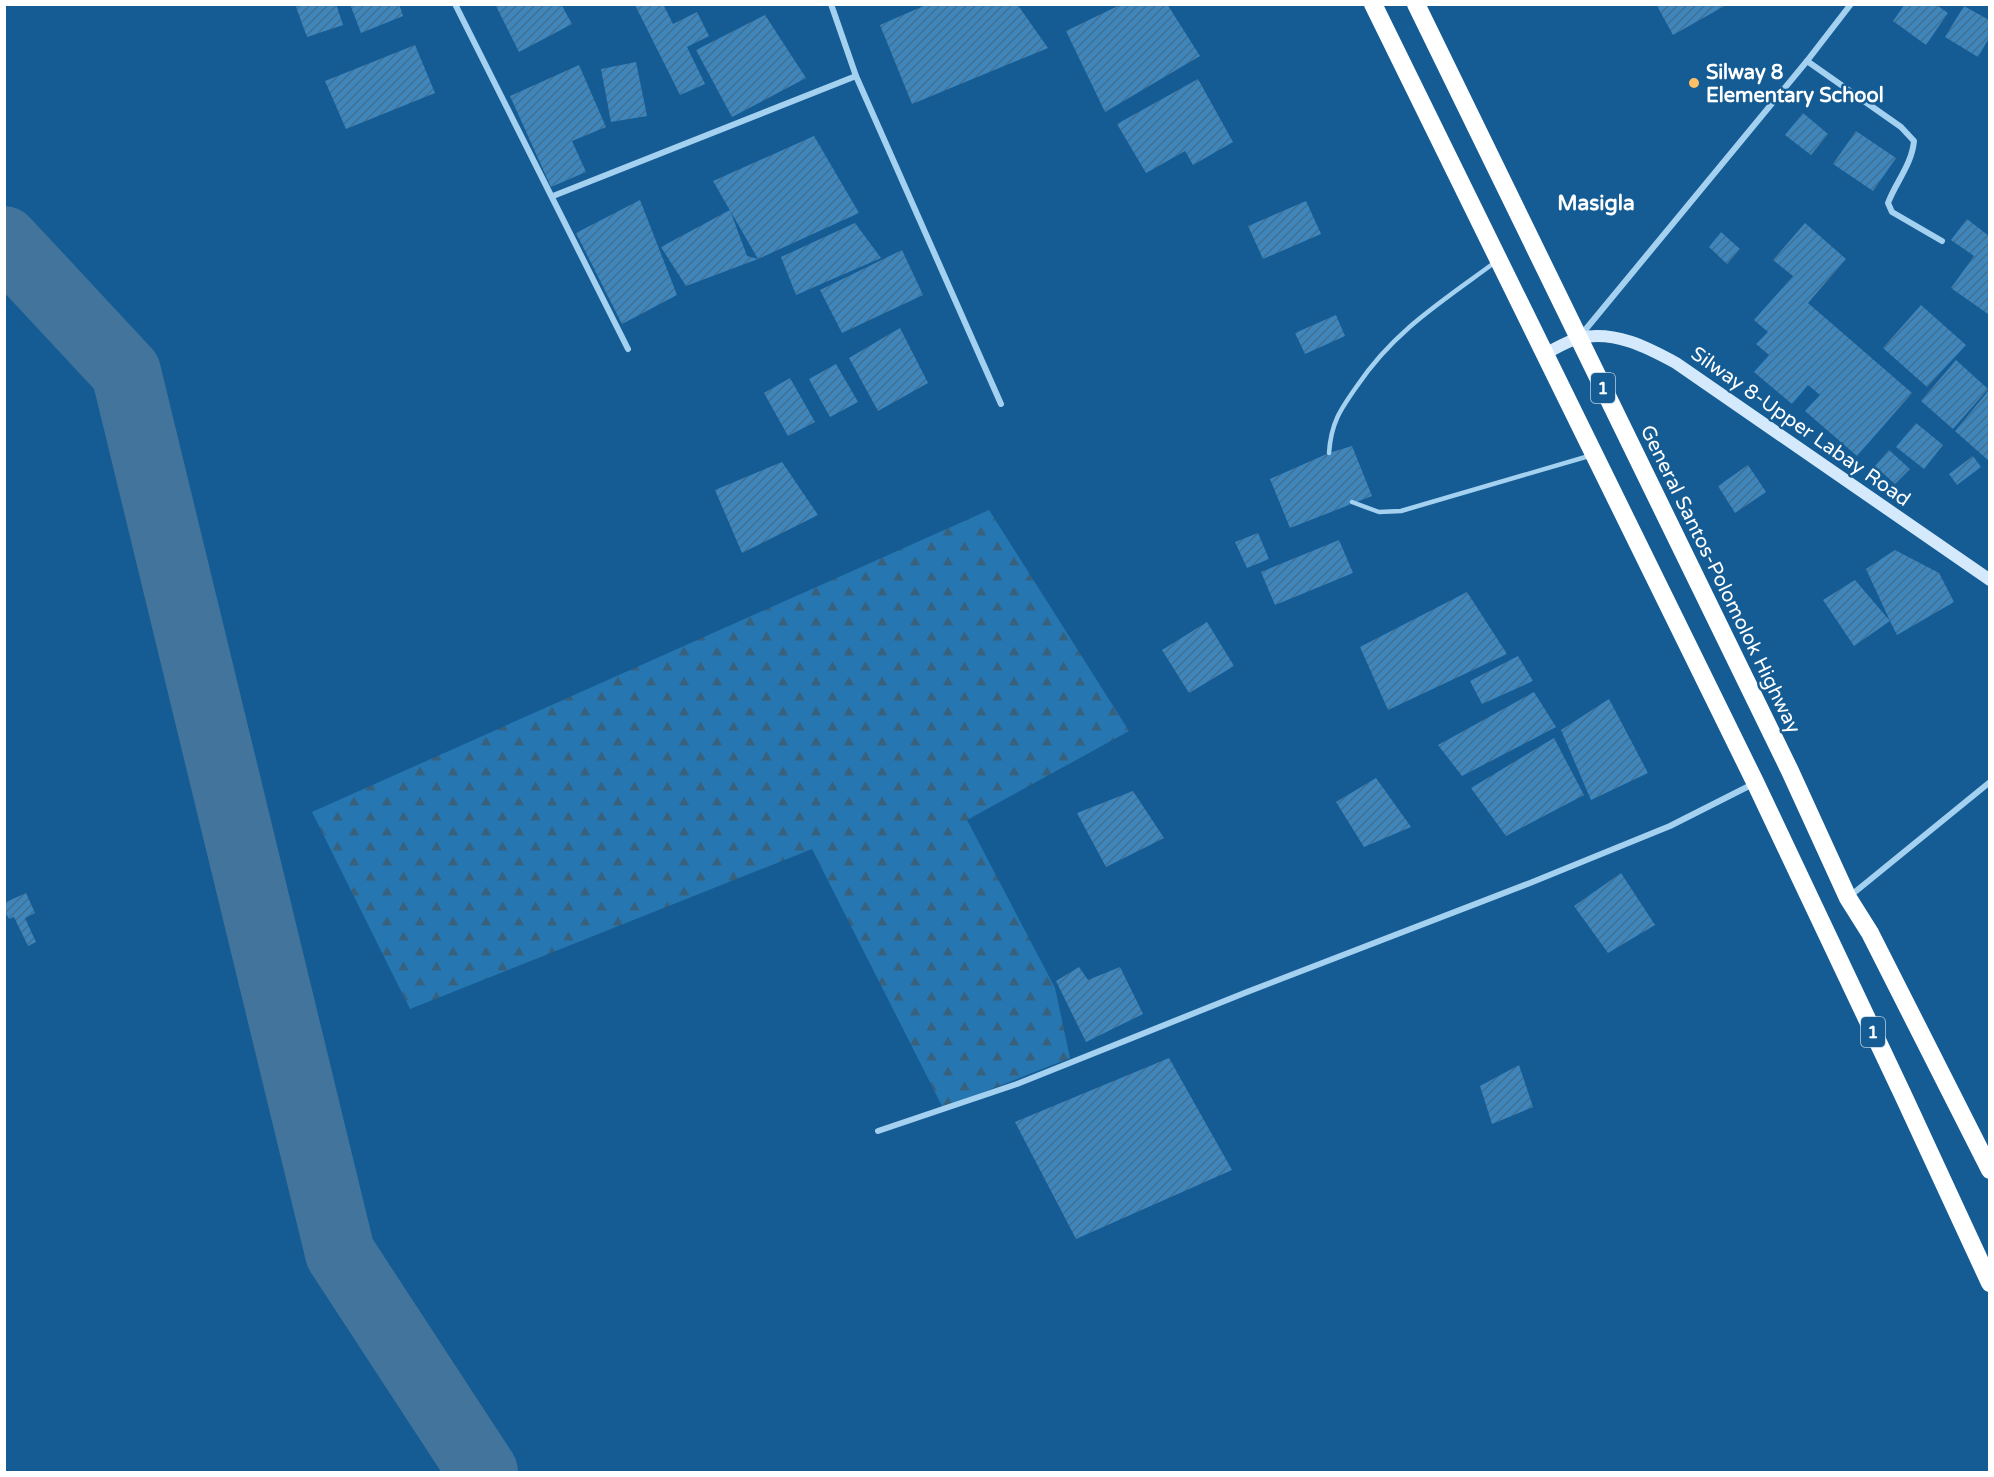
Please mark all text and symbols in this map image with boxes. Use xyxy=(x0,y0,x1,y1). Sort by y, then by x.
place label: Silway 8 Elementary School xyxy=(1706,61,1884,108)
marker: Silway 8 Elementary School xyxy=(1687,76,1701,90)
district label: Masigla xyxy=(1557,191,1635,216)
street label: Silway 8-Upper Labay Road xyxy=(1686,342,1915,512)
road number: 1 xyxy=(1591,373,1615,403)
street label: General Santos-Polomolok Highway xyxy=(1635,421,1806,738)
road number: 1 xyxy=(1861,1017,1885,1047)

